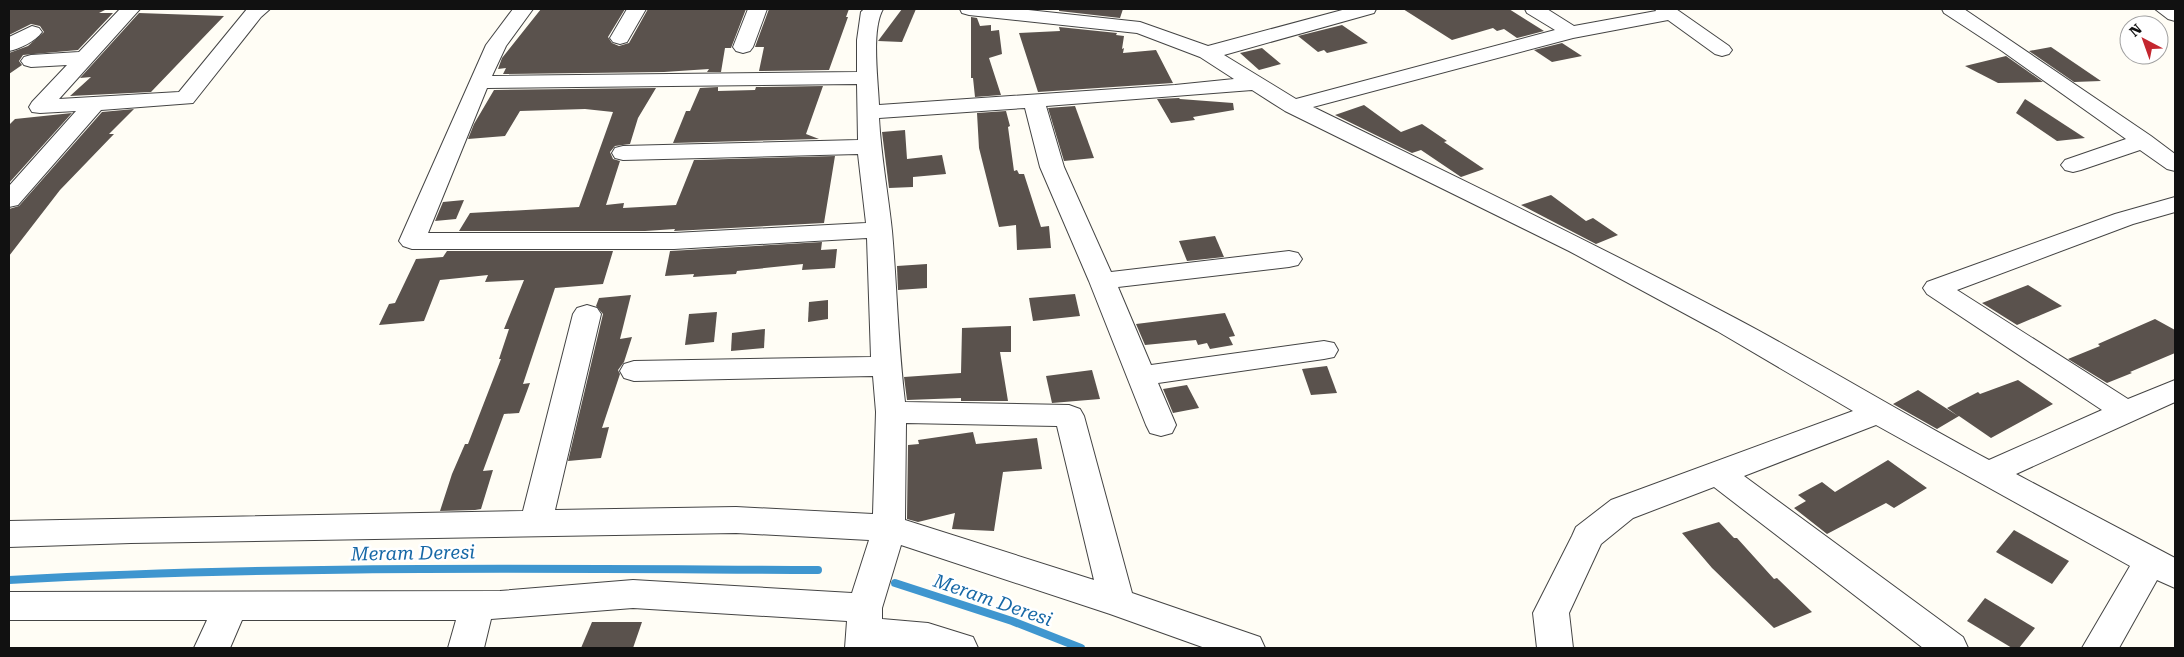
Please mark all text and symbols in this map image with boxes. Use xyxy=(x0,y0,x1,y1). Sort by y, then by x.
north arrow xyxy=(2119,15,2169,65)
text: N xyxy=(2126,20,2145,40)
water label: Meram Deresi xyxy=(350,540,475,566)
water label: Meram Deresi xyxy=(930,569,1056,631)

